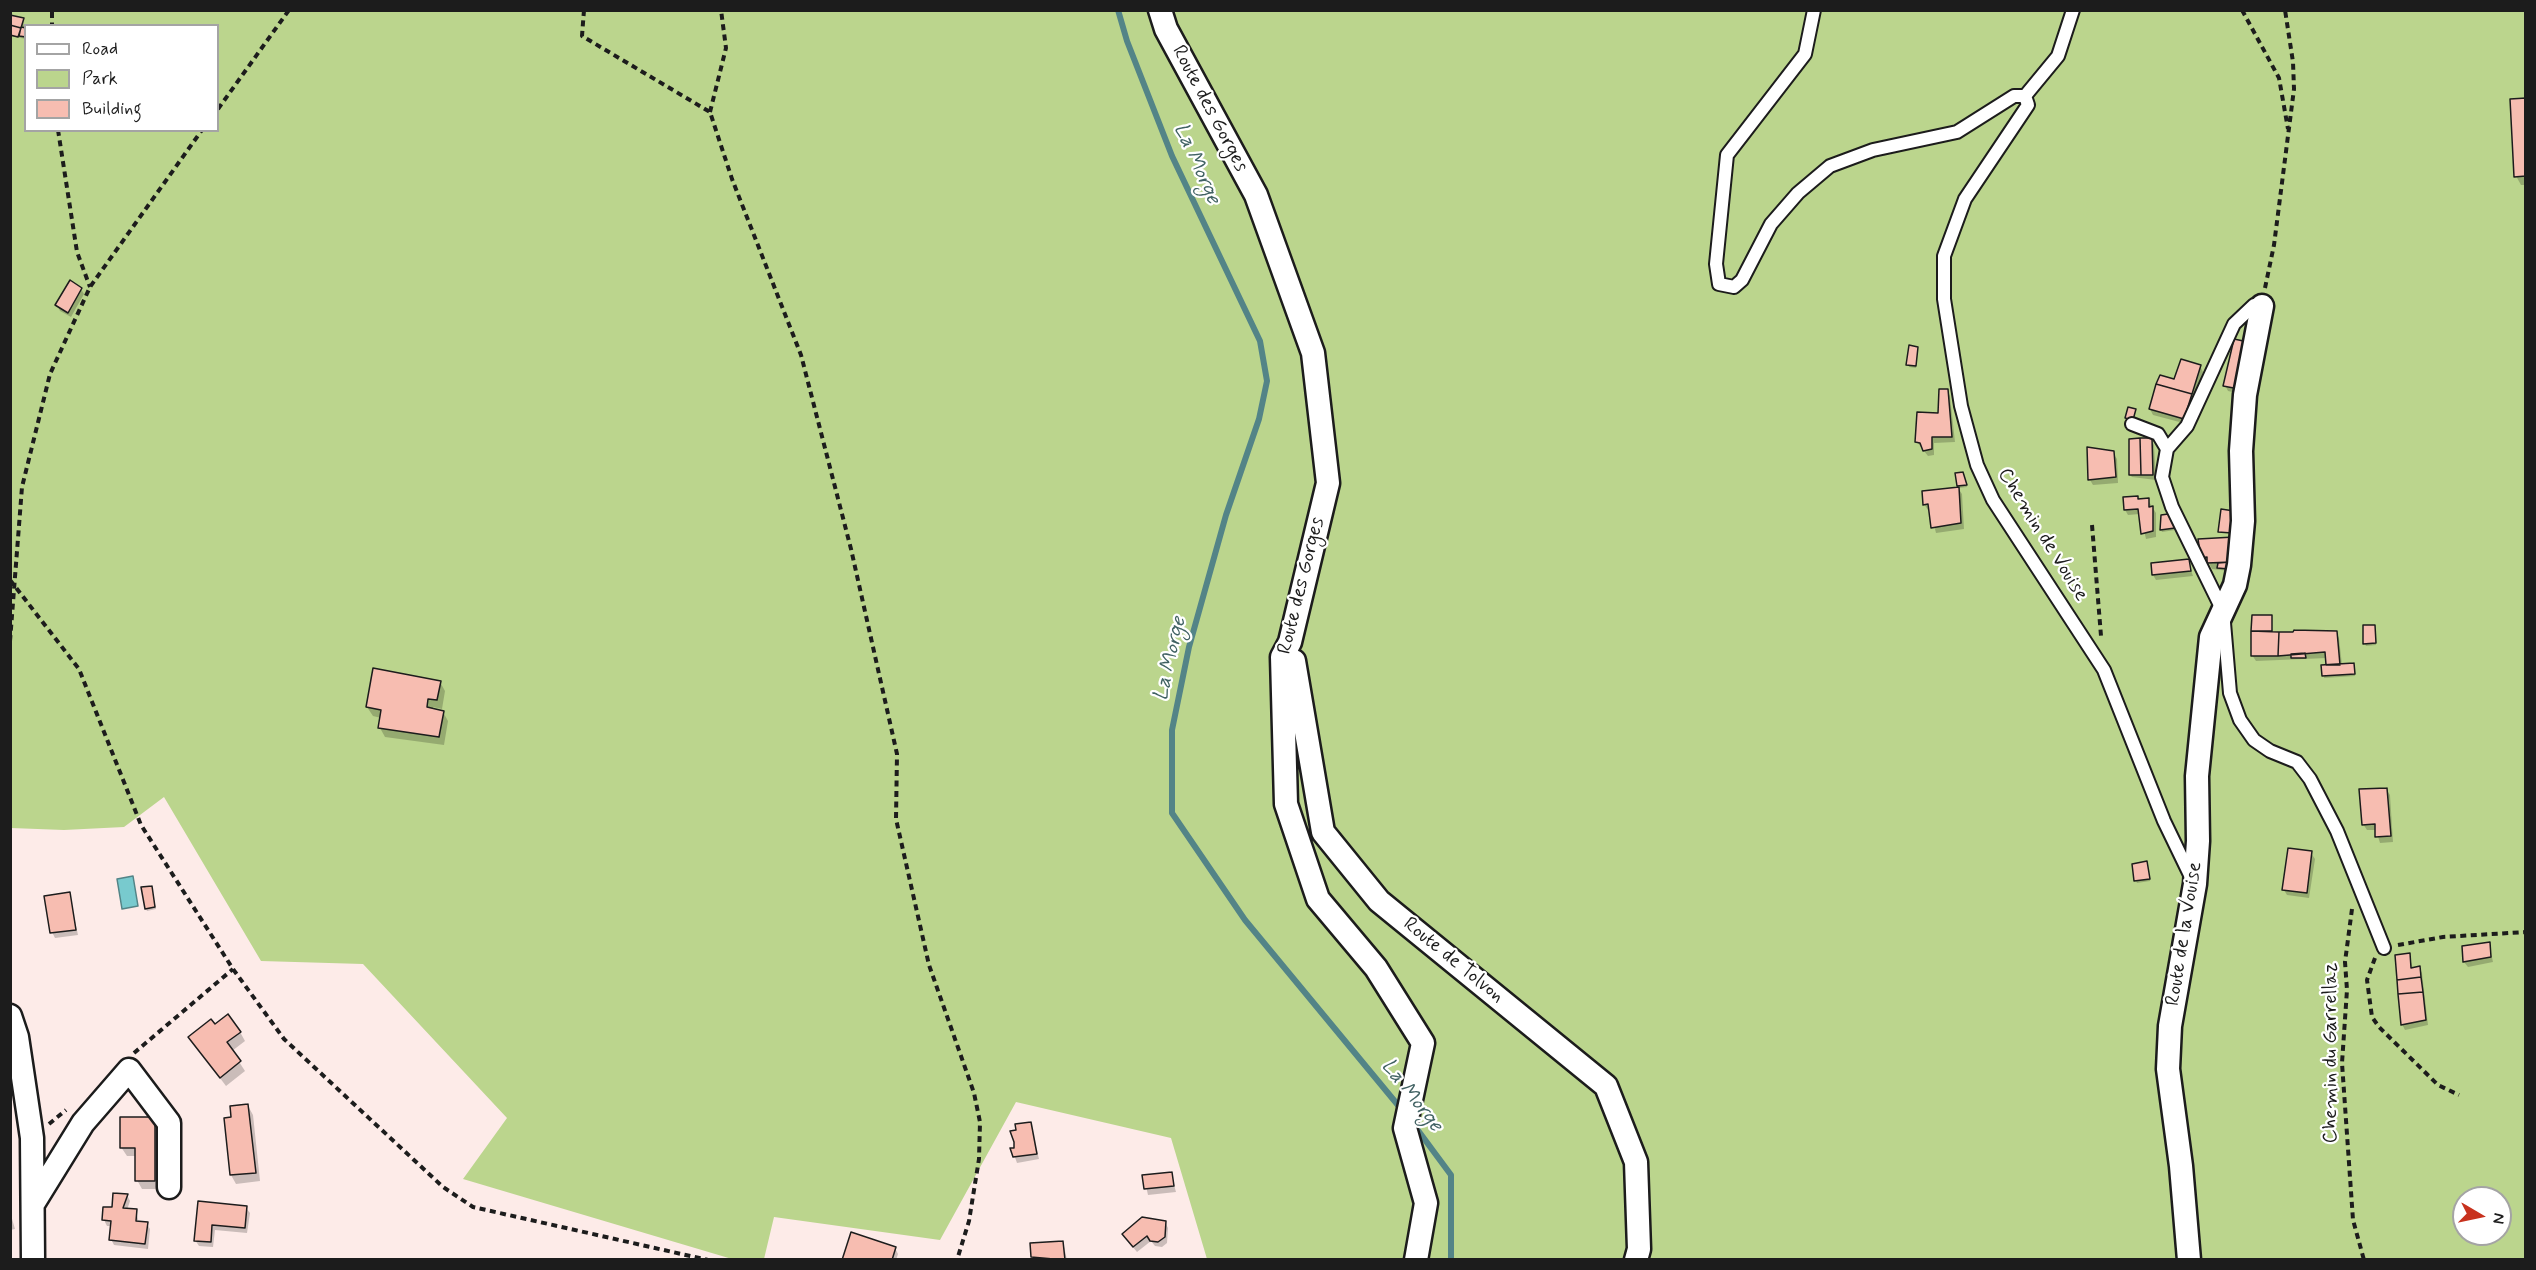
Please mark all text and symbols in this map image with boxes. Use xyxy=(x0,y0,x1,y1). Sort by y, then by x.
legend xyxy=(24,24,219,132)
text: Road xyxy=(82,37,118,61)
street label: Route des Gorges xyxy=(1166,42,1252,176)
text: Park xyxy=(82,67,118,91)
text: Building xyxy=(82,97,142,121)
water label: La Morge xyxy=(1167,120,1225,208)
street label: Chemin de Vouise xyxy=(1991,464,2093,606)
street label: Route des Gorges xyxy=(1273,515,1331,657)
water label: La Morge xyxy=(1149,615,1193,703)
street label: Route de la Vouise xyxy=(2162,860,2208,1008)
street label: Route de Tolvon xyxy=(1398,913,1508,1009)
street label: Chemin du Garrellaz xyxy=(2320,962,2344,1144)
water label: La Morge xyxy=(1375,1055,1447,1137)
north arrow xyxy=(2452,1186,2512,1246)
text: N xyxy=(2487,1212,2510,1225)

